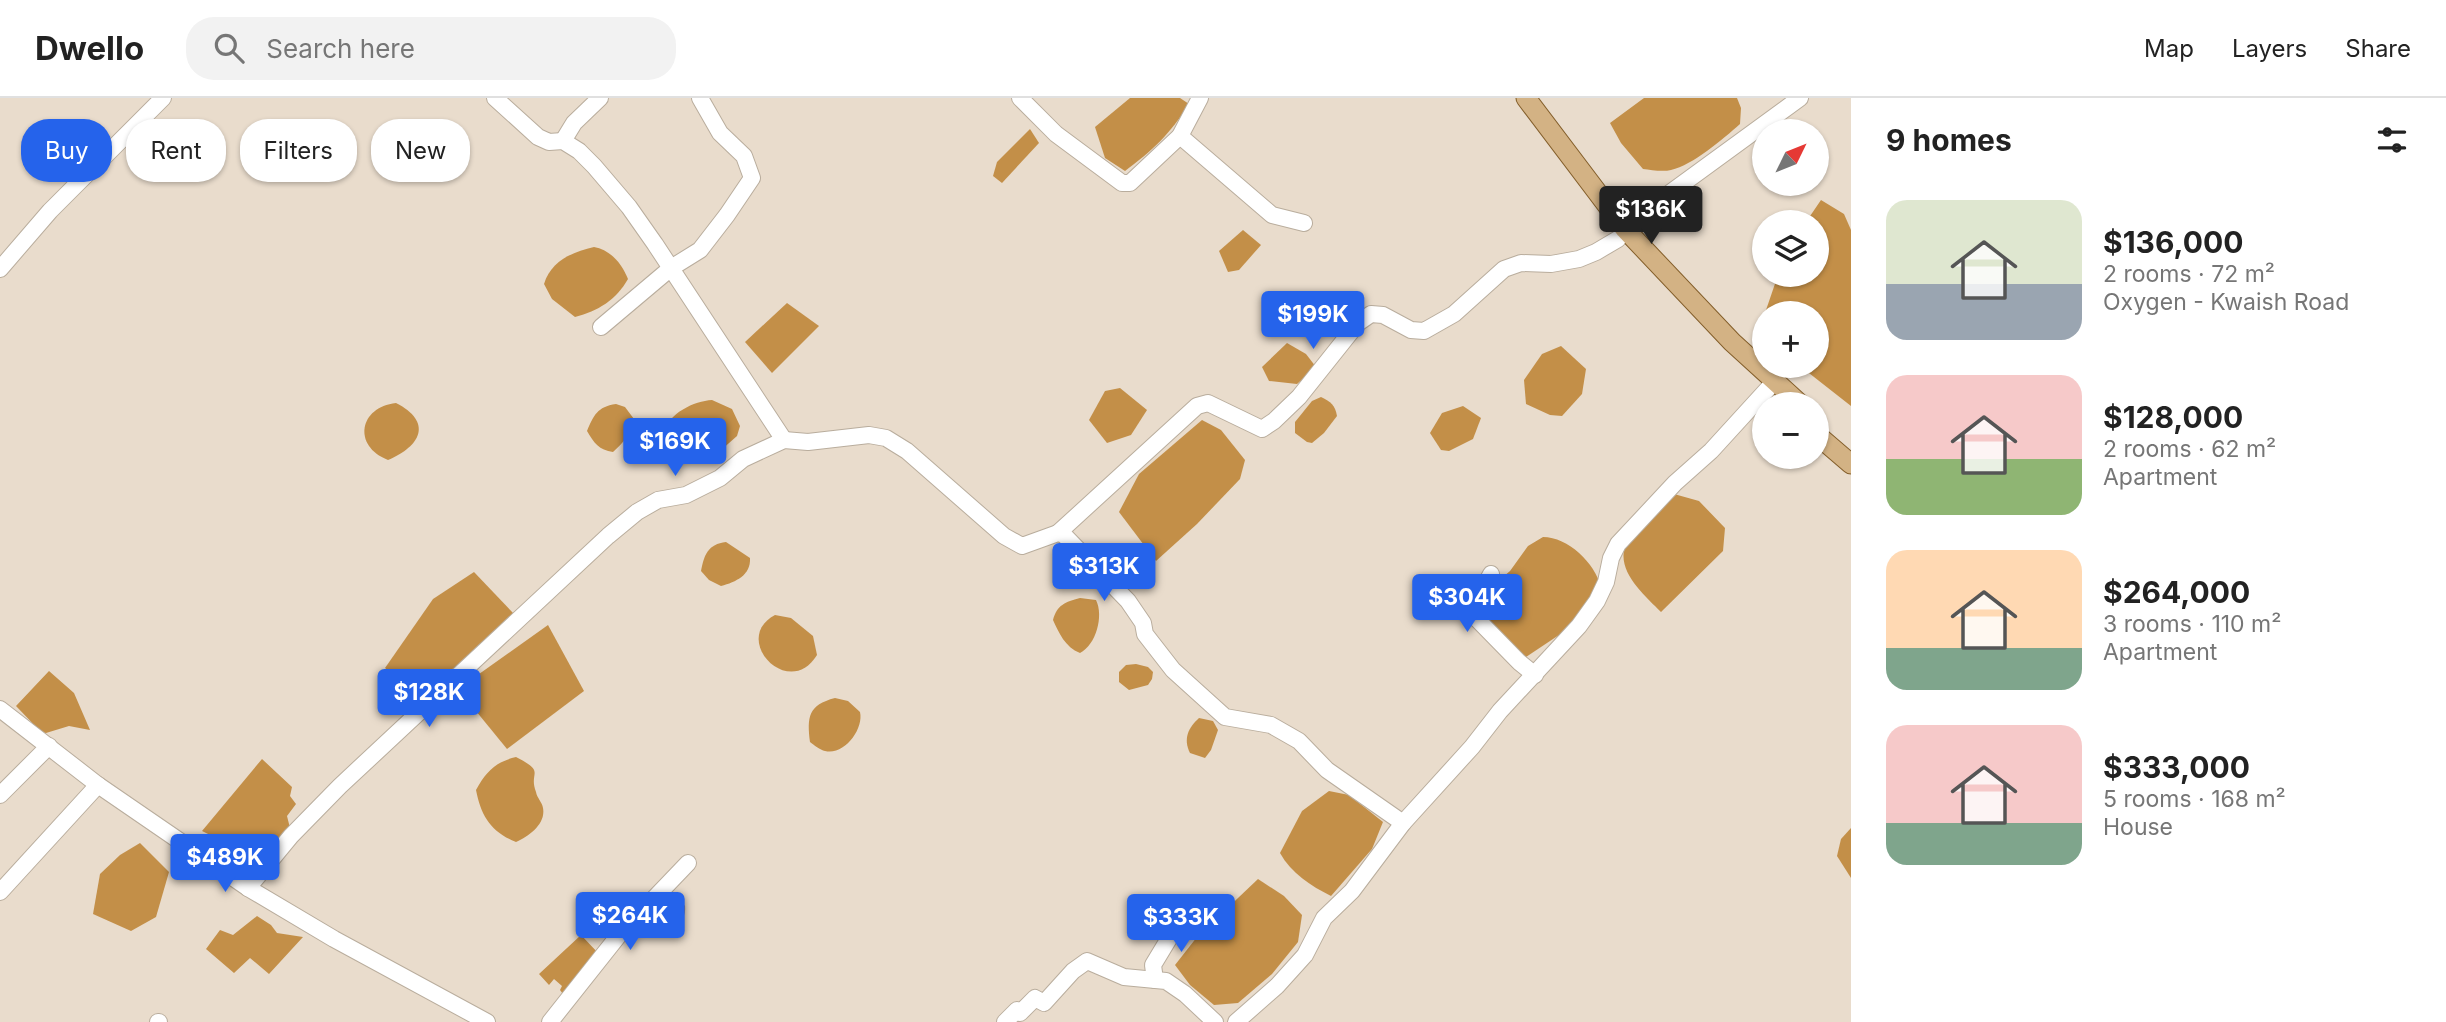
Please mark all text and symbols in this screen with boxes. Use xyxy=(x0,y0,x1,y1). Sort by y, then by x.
search box xyxy=(186,17,676,80)
text: Dwello xyxy=(35,28,144,68)
icon: search xyxy=(210,29,248,67)
text: Search here xyxy=(266,33,415,64)
text: Map xyxy=(2144,34,2194,63)
text: Layers xyxy=(2232,34,2307,63)
text: Share xyxy=(2345,34,2411,63)
chip: Buy xyxy=(21,119,112,182)
chip: Rent xyxy=(126,119,226,182)
chip: Filters xyxy=(240,119,357,182)
chip: New xyxy=(371,119,470,182)
north arrow xyxy=(1752,119,1829,196)
map controls xyxy=(1752,119,1829,469)
icon: filters xyxy=(2373,121,2411,159)
text: 9 homes xyxy=(1886,122,2012,158)
pin: $136K xyxy=(1602,186,1700,246)
text: $136K xyxy=(1615,195,1687,223)
button: layers xyxy=(1752,210,1829,287)
text: $136,000 xyxy=(2103,224,2243,260)
icon: home xyxy=(1942,228,2026,312)
text: 2 rooms · 72 m² xyxy=(2103,260,2275,288)
text: Oxygen - Kwaish Road xyxy=(2103,288,2349,316)
pin: $199K xyxy=(1264,292,1362,351)
text: $199K xyxy=(1277,300,1349,328)
button: + xyxy=(1752,301,1829,378)
button: − xyxy=(1752,392,1829,469)
text: $128,000 xyxy=(2103,399,2243,435)
icon: home xyxy=(1942,403,2026,487)
pin: $169K xyxy=(626,418,724,478)
text: $169K xyxy=(639,427,711,455)
text: 2 rooms · 62 m² xyxy=(2103,435,2276,463)
text: Apartment xyxy=(2103,463,2217,491)
pin: $313K xyxy=(1055,544,1153,603)
text: $313K xyxy=(1068,552,1140,580)
pin: $304K xyxy=(1418,574,1516,634)
text: $264,000 xyxy=(2103,574,2250,610)
icon: home xyxy=(1942,578,2026,662)
text: $304K xyxy=(1428,583,1506,611)
text: 3 rooms · 110 m² xyxy=(2103,610,2281,638)
text: Apartment xyxy=(2103,638,2217,666)
pin: $128K xyxy=(380,670,478,729)
text: $128K xyxy=(394,678,464,706)
text: $333,000 xyxy=(2103,749,2250,785)
icon: home xyxy=(1942,753,2026,837)
text: 5 rooms · 168 m² xyxy=(2103,785,2286,813)
text: House xyxy=(2103,813,2173,841)
pin: $489K xyxy=(176,834,274,894)
text: $489K xyxy=(186,843,264,871)
pin: $264K xyxy=(581,892,679,952)
pin: $333K xyxy=(1132,894,1230,954)
text: $264K xyxy=(592,901,668,929)
text: $333K xyxy=(1143,903,1219,931)

